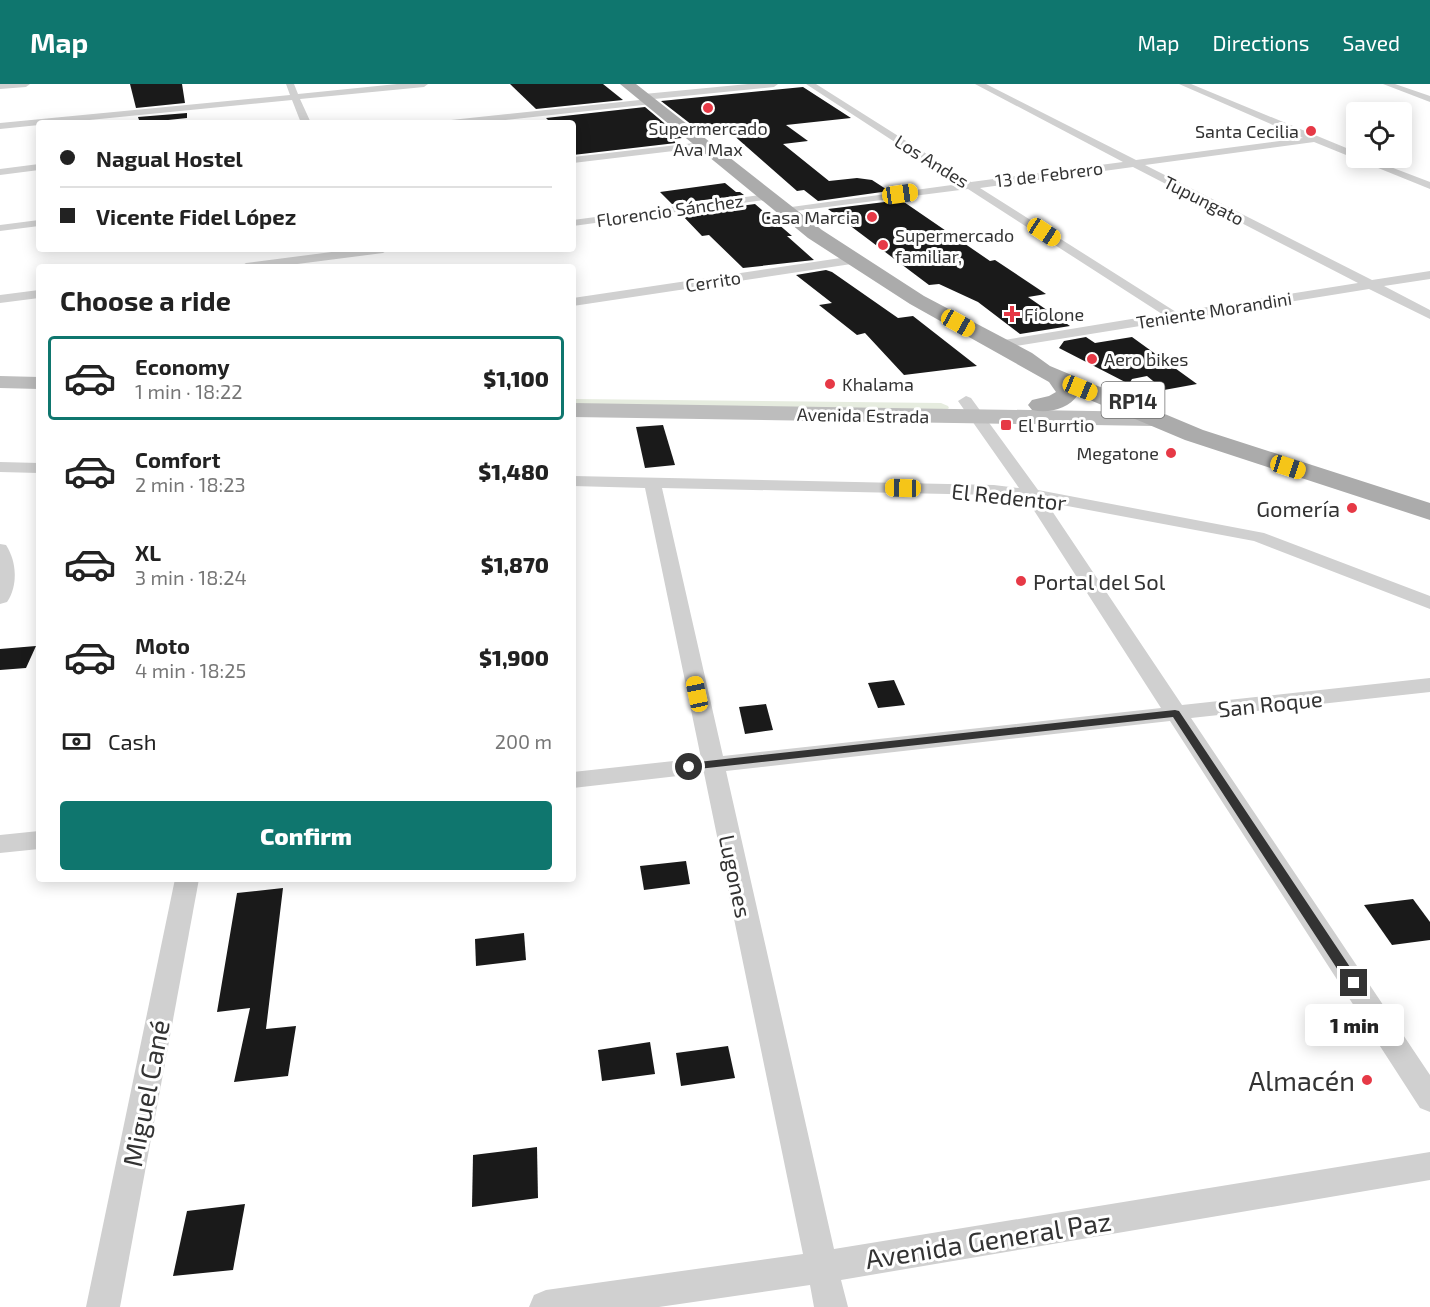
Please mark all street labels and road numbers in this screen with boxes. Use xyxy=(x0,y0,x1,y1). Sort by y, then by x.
street label: Los Andes xyxy=(891,130,973,192)
street label: 13 de Febrero xyxy=(994,156,1104,192)
street label: Tupungato xyxy=(1160,170,1248,230)
street label: Florencio Sánchez xyxy=(595,189,745,231)
street label: Cerrito xyxy=(684,266,742,296)
street label: Teniente Morandini xyxy=(1135,287,1293,333)
road number: RP14 xyxy=(1102,382,1164,418)
street label: Avenida Estrada xyxy=(797,403,929,427)
street label: El Redentor xyxy=(950,477,1068,515)
street label: San Roque xyxy=(1216,685,1324,721)
street label: Lugones xyxy=(715,832,757,920)
street label: Miguel Cané xyxy=(115,1017,176,1169)
street label: Avenida General Paz xyxy=(863,1204,1113,1274)

